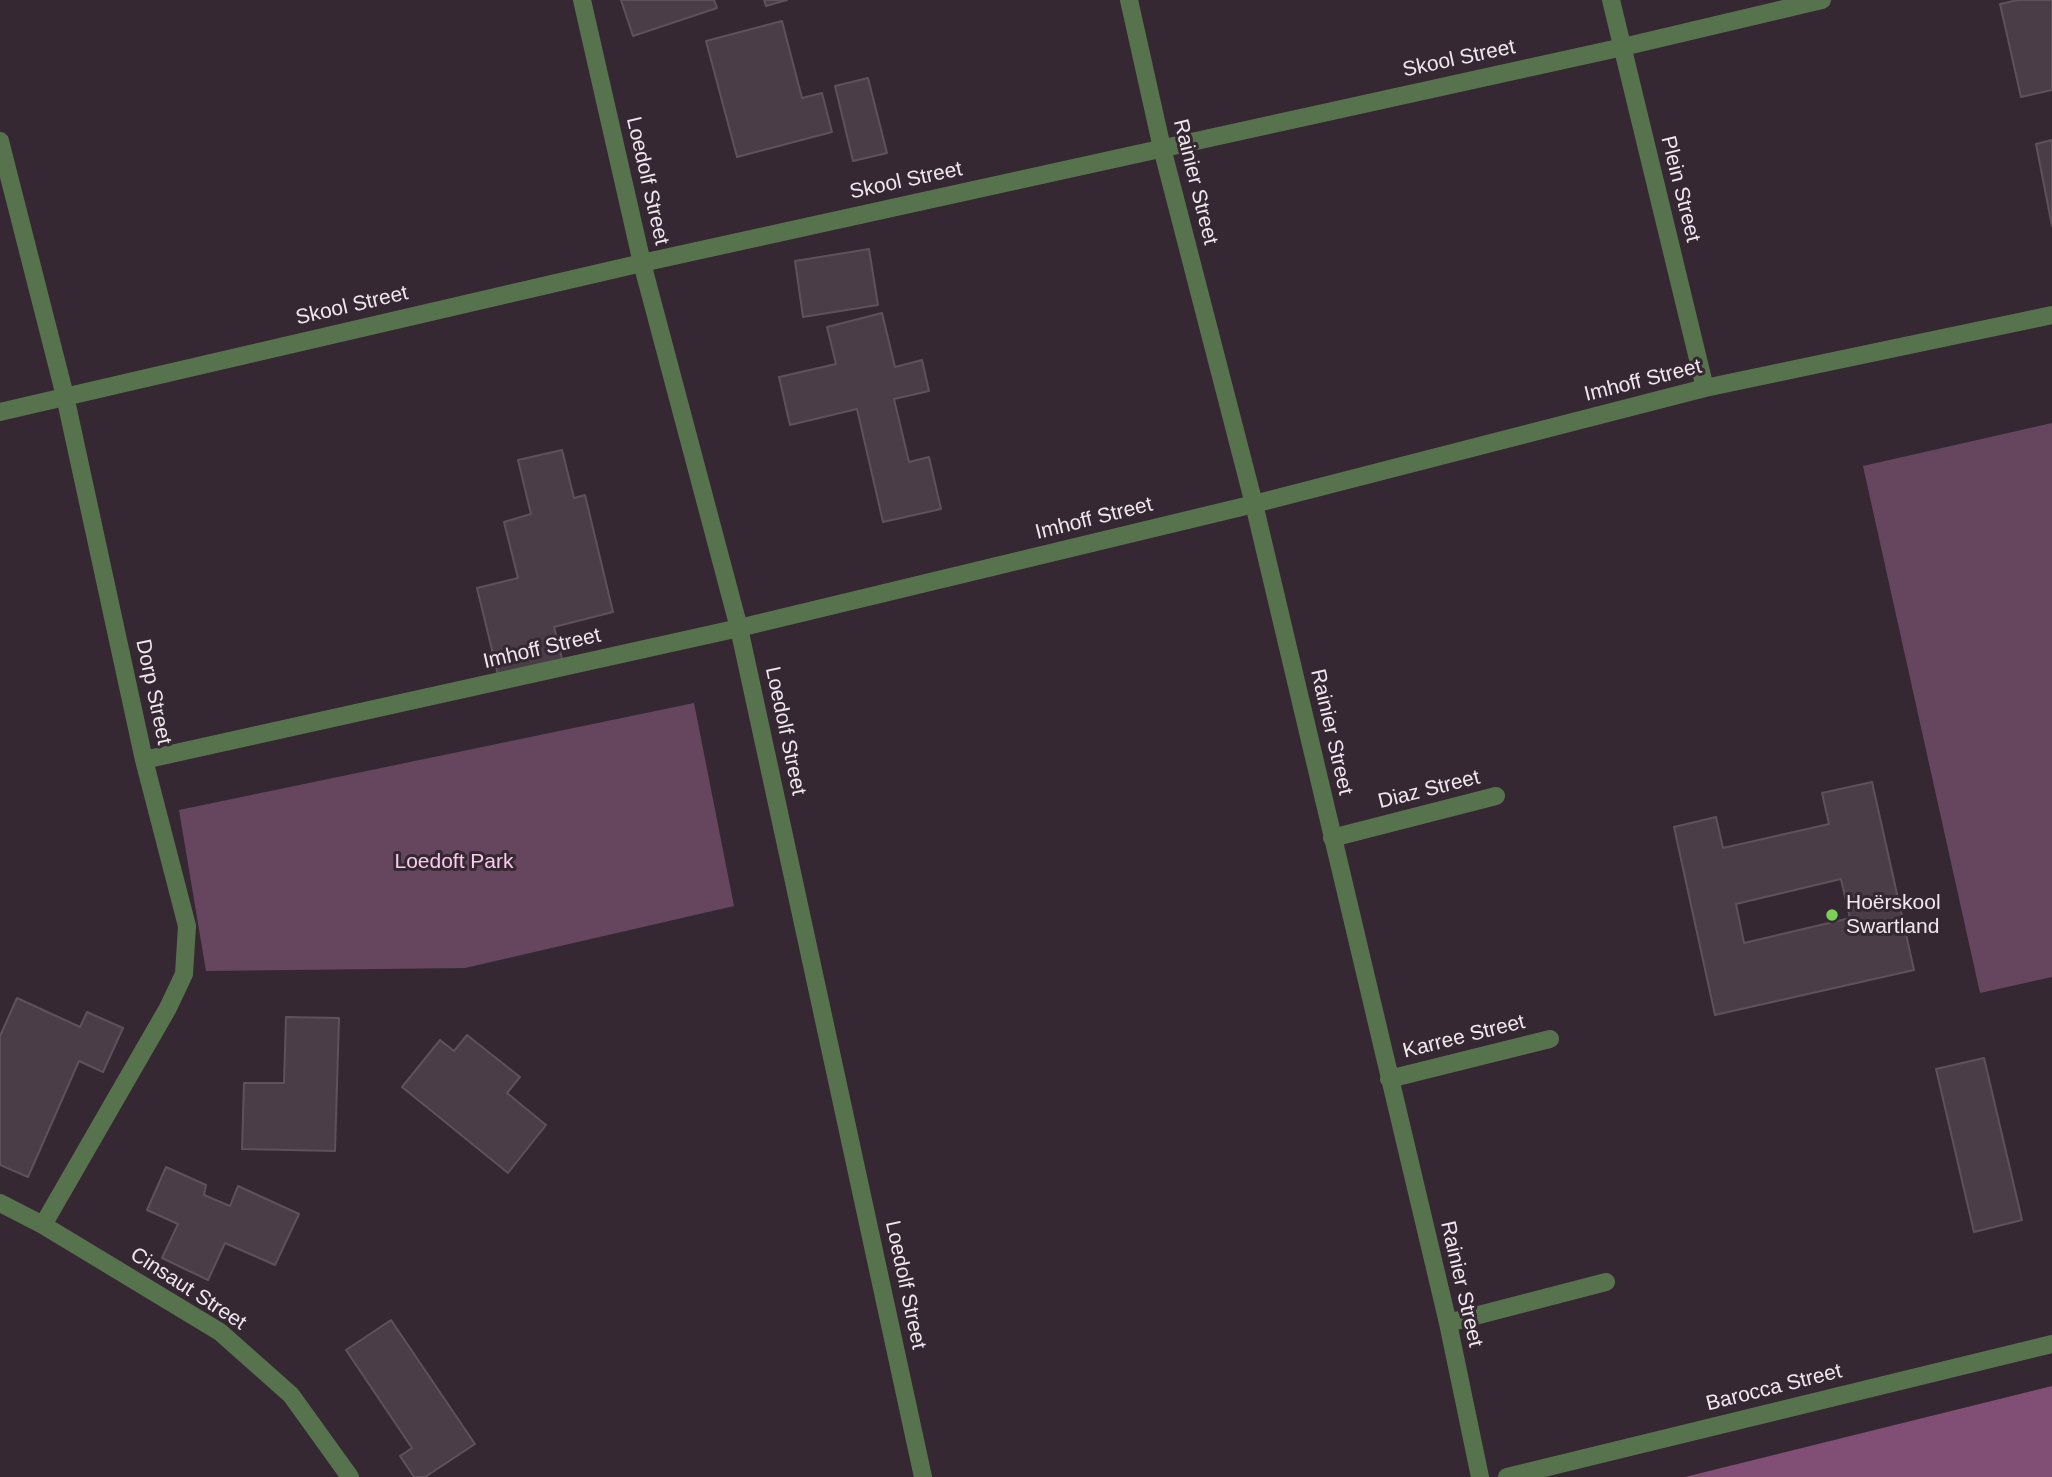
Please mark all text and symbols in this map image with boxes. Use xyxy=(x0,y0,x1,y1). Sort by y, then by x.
street label: Skool Street xyxy=(1400,35,1518,83)
street label: Loedolf Street xyxy=(620,114,674,248)
street label: Rainier Street xyxy=(1167,117,1223,247)
street label: Plein Street xyxy=(1655,133,1705,245)
street label: Skool Street xyxy=(847,157,965,205)
street label: Skool Street xyxy=(293,281,411,331)
street label: Imhoff Street xyxy=(1582,354,1704,408)
street label: Imhoff Street xyxy=(1033,492,1155,546)
street label: Imhoff Street xyxy=(481,623,603,675)
street label: Dorp Street xyxy=(130,637,176,747)
street label: Loedolf Street xyxy=(759,664,811,798)
street label: Rainier Street xyxy=(1304,667,1358,797)
street label: Diaz Street xyxy=(1376,765,1482,815)
park label: Loedoft Park xyxy=(394,849,514,875)
place label: Hoërskool Swartland xyxy=(1846,890,1941,940)
marker: Hoërskool Swartland xyxy=(1824,907,1840,923)
street label: Karree Street xyxy=(1400,1010,1528,1064)
street label: Loedolf Street xyxy=(879,1218,931,1352)
street label: Rainier Street xyxy=(1434,1219,1488,1349)
street label: Cinsaut Street xyxy=(125,1242,251,1336)
street label: Barocca Street xyxy=(1704,1359,1844,1417)

